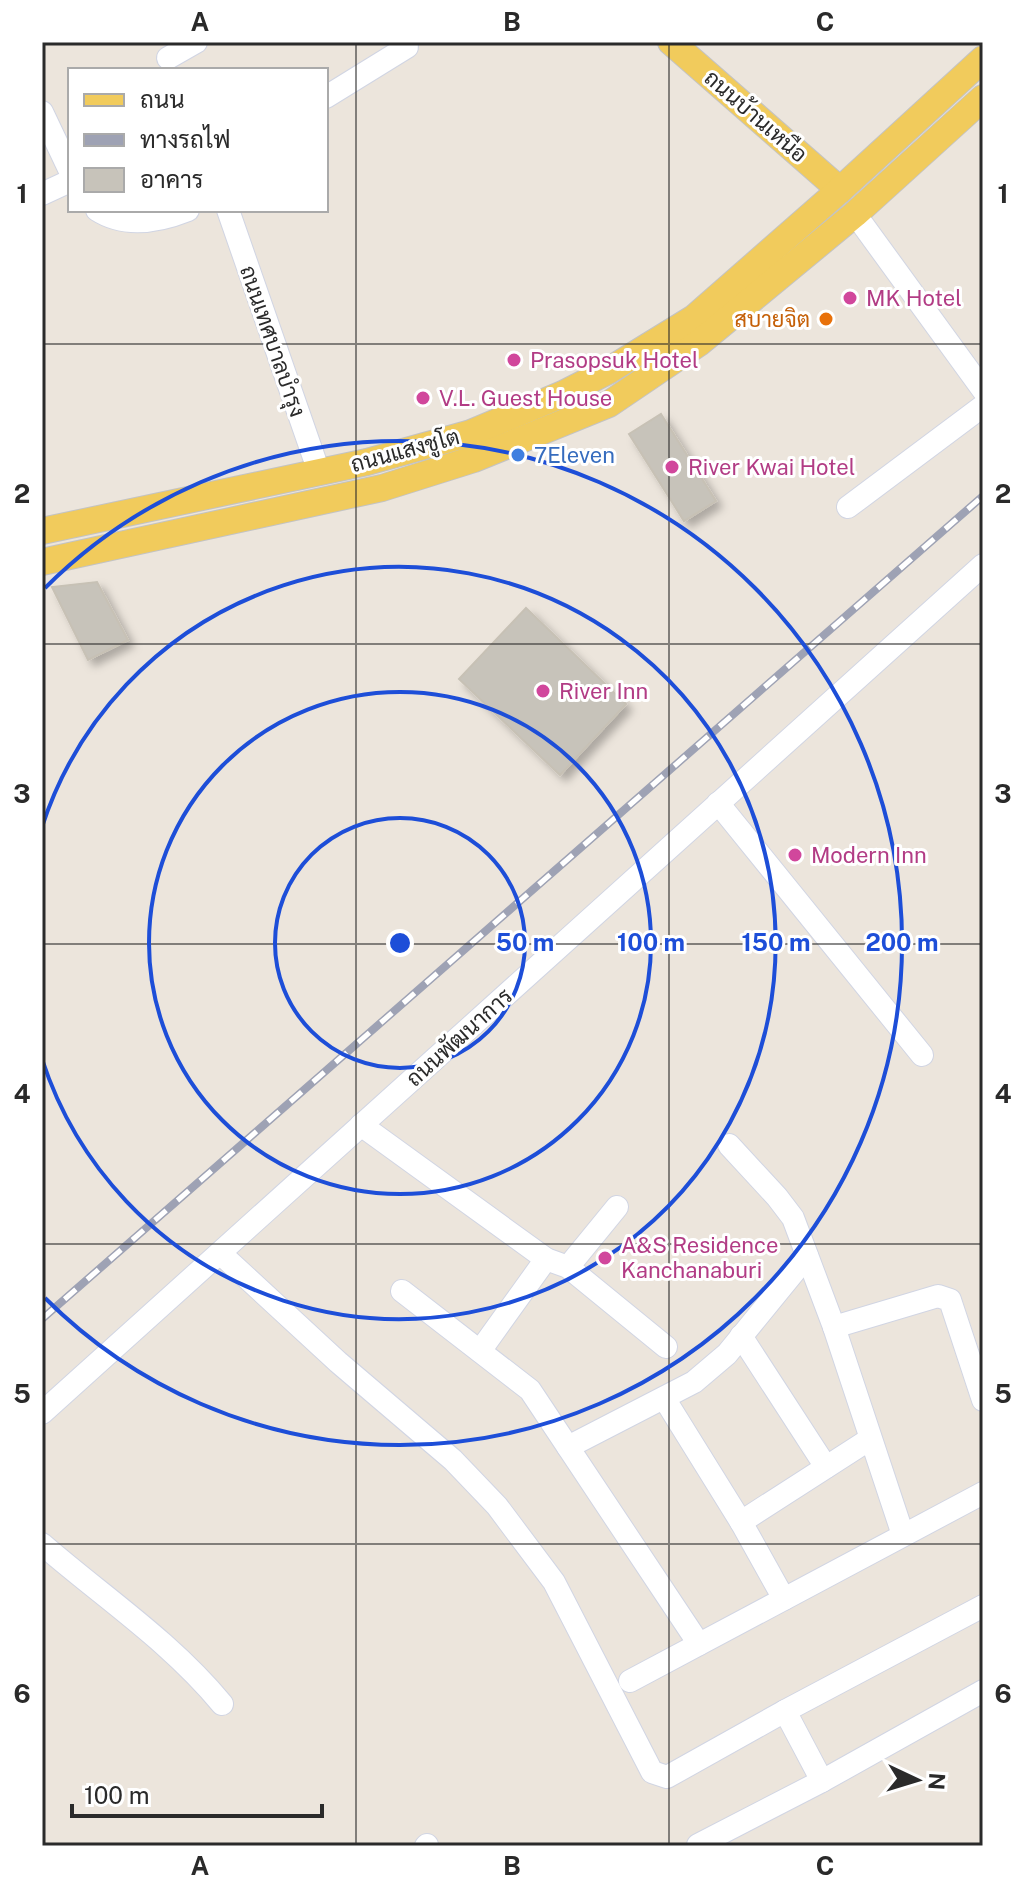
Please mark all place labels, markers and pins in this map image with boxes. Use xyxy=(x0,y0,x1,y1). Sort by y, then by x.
place label: MK Hotel xyxy=(866,285,962,311)
marker: MK Hotel xyxy=(841,289,859,307)
place label: สบายจิต xyxy=(734,306,810,332)
marker: สบายจิต xyxy=(817,310,835,328)
place label: Prasopsuk Hotel xyxy=(530,347,699,373)
marker: Prasopsuk Hotel xyxy=(505,351,523,369)
place label: V.L. Guest House xyxy=(439,385,612,411)
marker: V.L. Guest House xyxy=(414,389,432,407)
place label: 7Eleven xyxy=(534,442,615,468)
marker: 7Eleven xyxy=(509,446,527,464)
place label: River Kwai Hotel xyxy=(688,454,855,480)
marker: River Kwai Hotel xyxy=(663,458,681,476)
place label: River Inn xyxy=(559,678,648,704)
marker: River Inn xyxy=(534,682,552,700)
place label: Modern Inn xyxy=(811,842,927,868)
marker: Modern Inn xyxy=(786,846,804,864)
centre of rings xyxy=(386,929,414,957)
place label: A&S Residence Kanchanaburi xyxy=(621,1232,778,1283)
marker: A&S Residence Kanchanaburi xyxy=(596,1249,614,1267)

